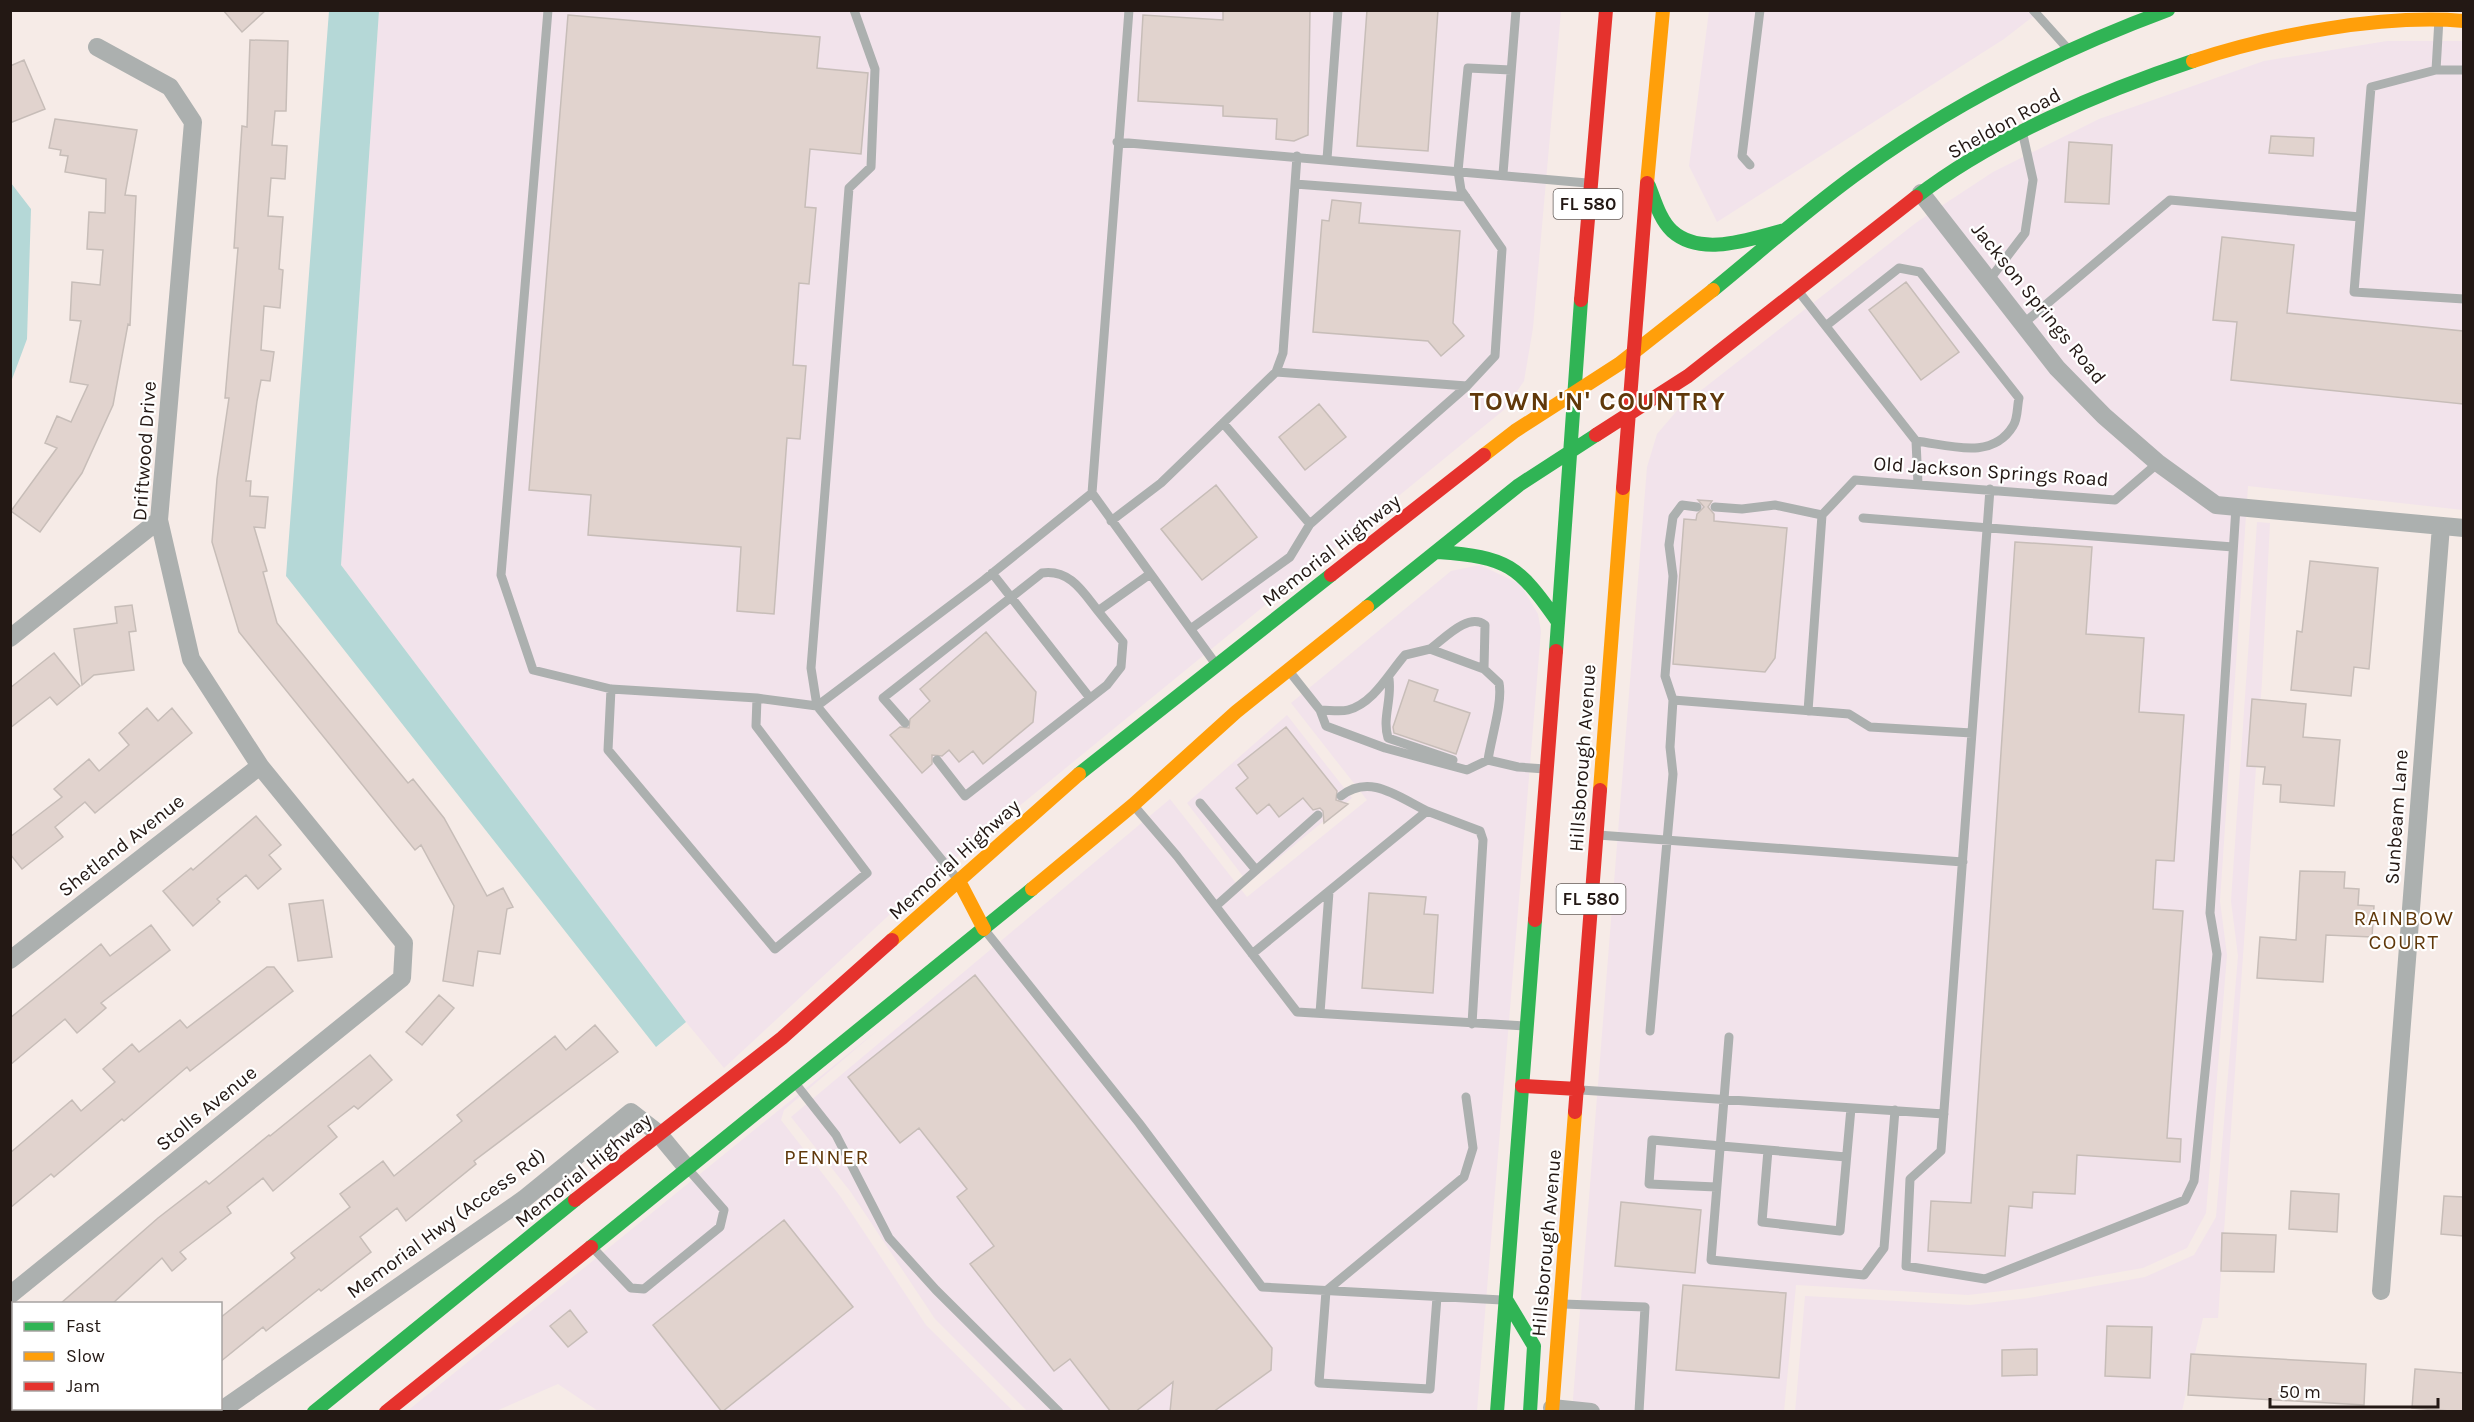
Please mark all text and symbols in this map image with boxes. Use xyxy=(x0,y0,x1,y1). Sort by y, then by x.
street label: Sheldon Road xyxy=(1944,83,2065,164)
road number: FL 580 xyxy=(1554,189,1622,219)
street label: Jackson Springs Road xyxy=(1967,218,2111,388)
street label: Driftwood Drive xyxy=(128,380,161,522)
district label: TOWN 'N' COUNTRY xyxy=(1470,386,1726,417)
street label: Old Jackson Springs Road xyxy=(1873,452,2109,491)
street label: Memorial Highway xyxy=(1258,489,1405,611)
street label: Hillsborough Avenue xyxy=(1564,663,1601,853)
street label: Sunbeam Lane xyxy=(2380,749,2413,885)
street label: Shetland Avenue xyxy=(54,789,189,902)
street label: Memorial Highway xyxy=(884,794,1025,924)
road number: FL 580 xyxy=(1556,884,1626,914)
district label: RAINBOW COURT xyxy=(2353,906,2455,954)
street label: Stolls Avenue xyxy=(151,1061,261,1156)
street label: Memorial Highway xyxy=(510,1108,656,1232)
street label: Memorial Hwy (Access Rd) xyxy=(343,1144,550,1303)
district label: PENNER xyxy=(784,1145,870,1169)
street label: Hillsborough Avenue xyxy=(1527,1148,1566,1338)
legend xyxy=(12,1302,222,1410)
text: Fast xyxy=(66,1315,101,1337)
text: Slow xyxy=(66,1345,105,1367)
scale bar xyxy=(2270,1371,2438,1409)
text: Jam xyxy=(66,1375,100,1397)
text: 50 m xyxy=(2279,1381,2321,1403)

